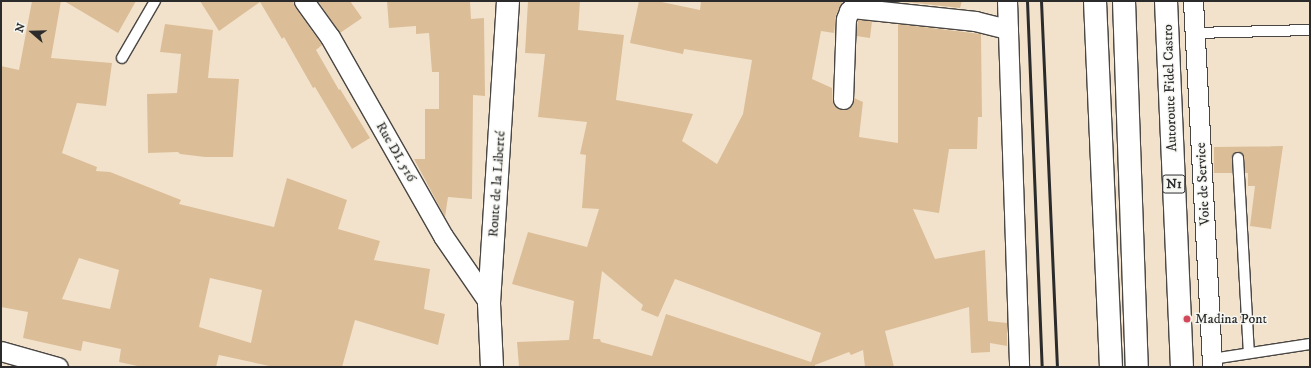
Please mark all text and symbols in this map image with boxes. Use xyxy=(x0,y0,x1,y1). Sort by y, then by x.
north arrow xyxy=(12,12,52,52)
text: N xyxy=(13,21,29,35)
street label: Autoroute Fidel Castro xyxy=(1159,24,1181,152)
street label: Rue DI. 516 xyxy=(372,119,420,185)
street label: Route de la Liberté xyxy=(485,130,509,238)
street label: Voie de Service xyxy=(1192,142,1214,226)
road number: N1 xyxy=(1162,173,1186,195)
place label: Madina Pont xyxy=(1195,311,1267,327)
marker: Madina Pont xyxy=(1182,314,1192,324)

